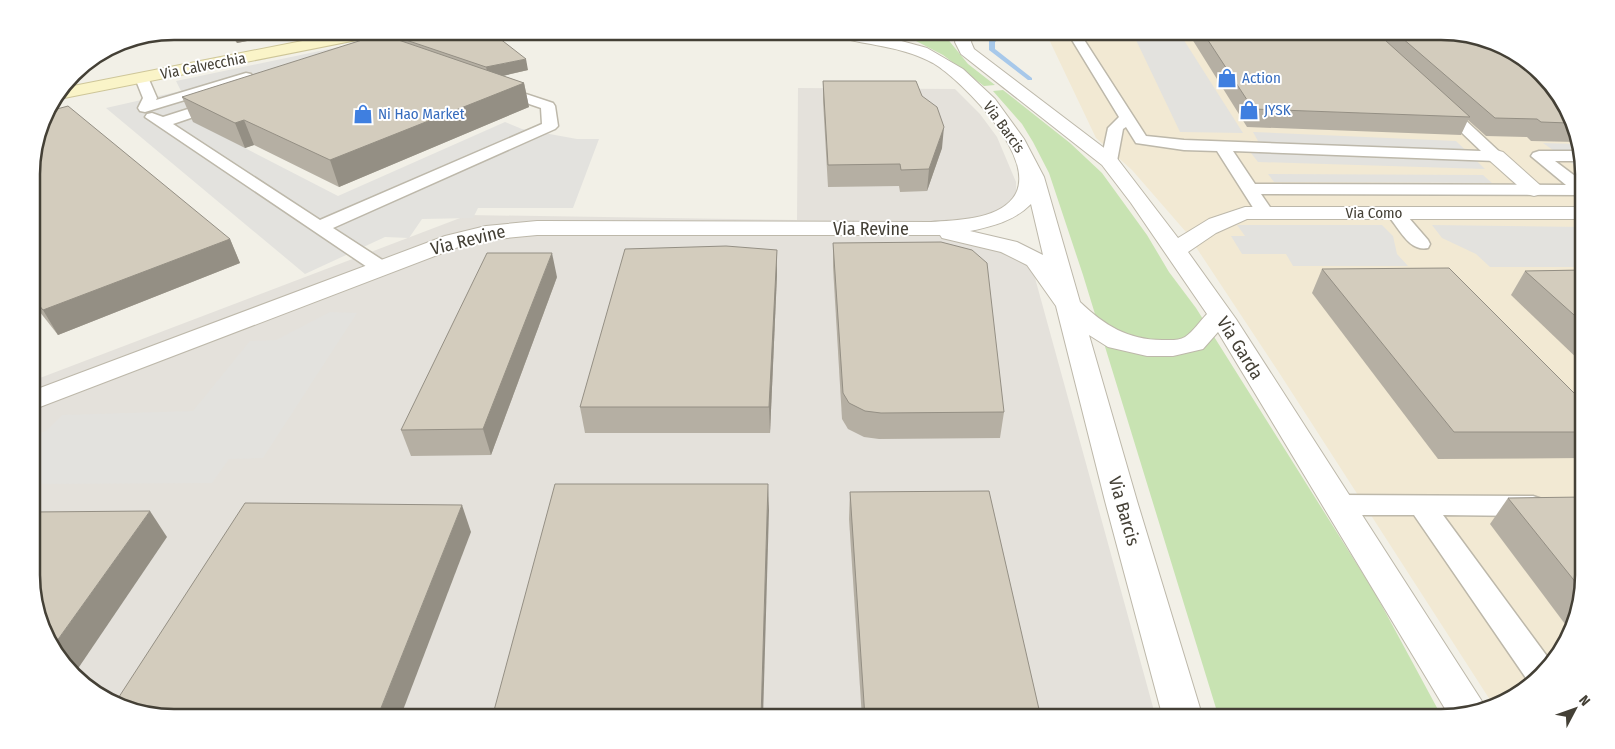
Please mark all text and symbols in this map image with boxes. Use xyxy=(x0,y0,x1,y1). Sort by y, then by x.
street label: Via Calvecchia xyxy=(159,49,247,83)
shop icon: Action xyxy=(1216,67,1238,89)
place label: Action xyxy=(1242,69,1281,87)
street label: Via Barcis xyxy=(979,98,1029,156)
shop icon: JYSK xyxy=(1238,99,1260,121)
place label: JYSK xyxy=(1264,101,1291,119)
shop icon: Ni Hao Market xyxy=(352,103,374,125)
place label: Ni Hao Market xyxy=(378,105,465,123)
street label: Via Como xyxy=(1346,204,1403,222)
street label: Via Revine xyxy=(833,218,909,240)
street label: Via Revine xyxy=(428,220,508,260)
street label: Via Garda xyxy=(1212,312,1268,384)
street label: Via Barcis xyxy=(1104,474,1144,549)
north arrow xyxy=(1550,684,1600,734)
text: N xyxy=(1575,692,1594,710)

